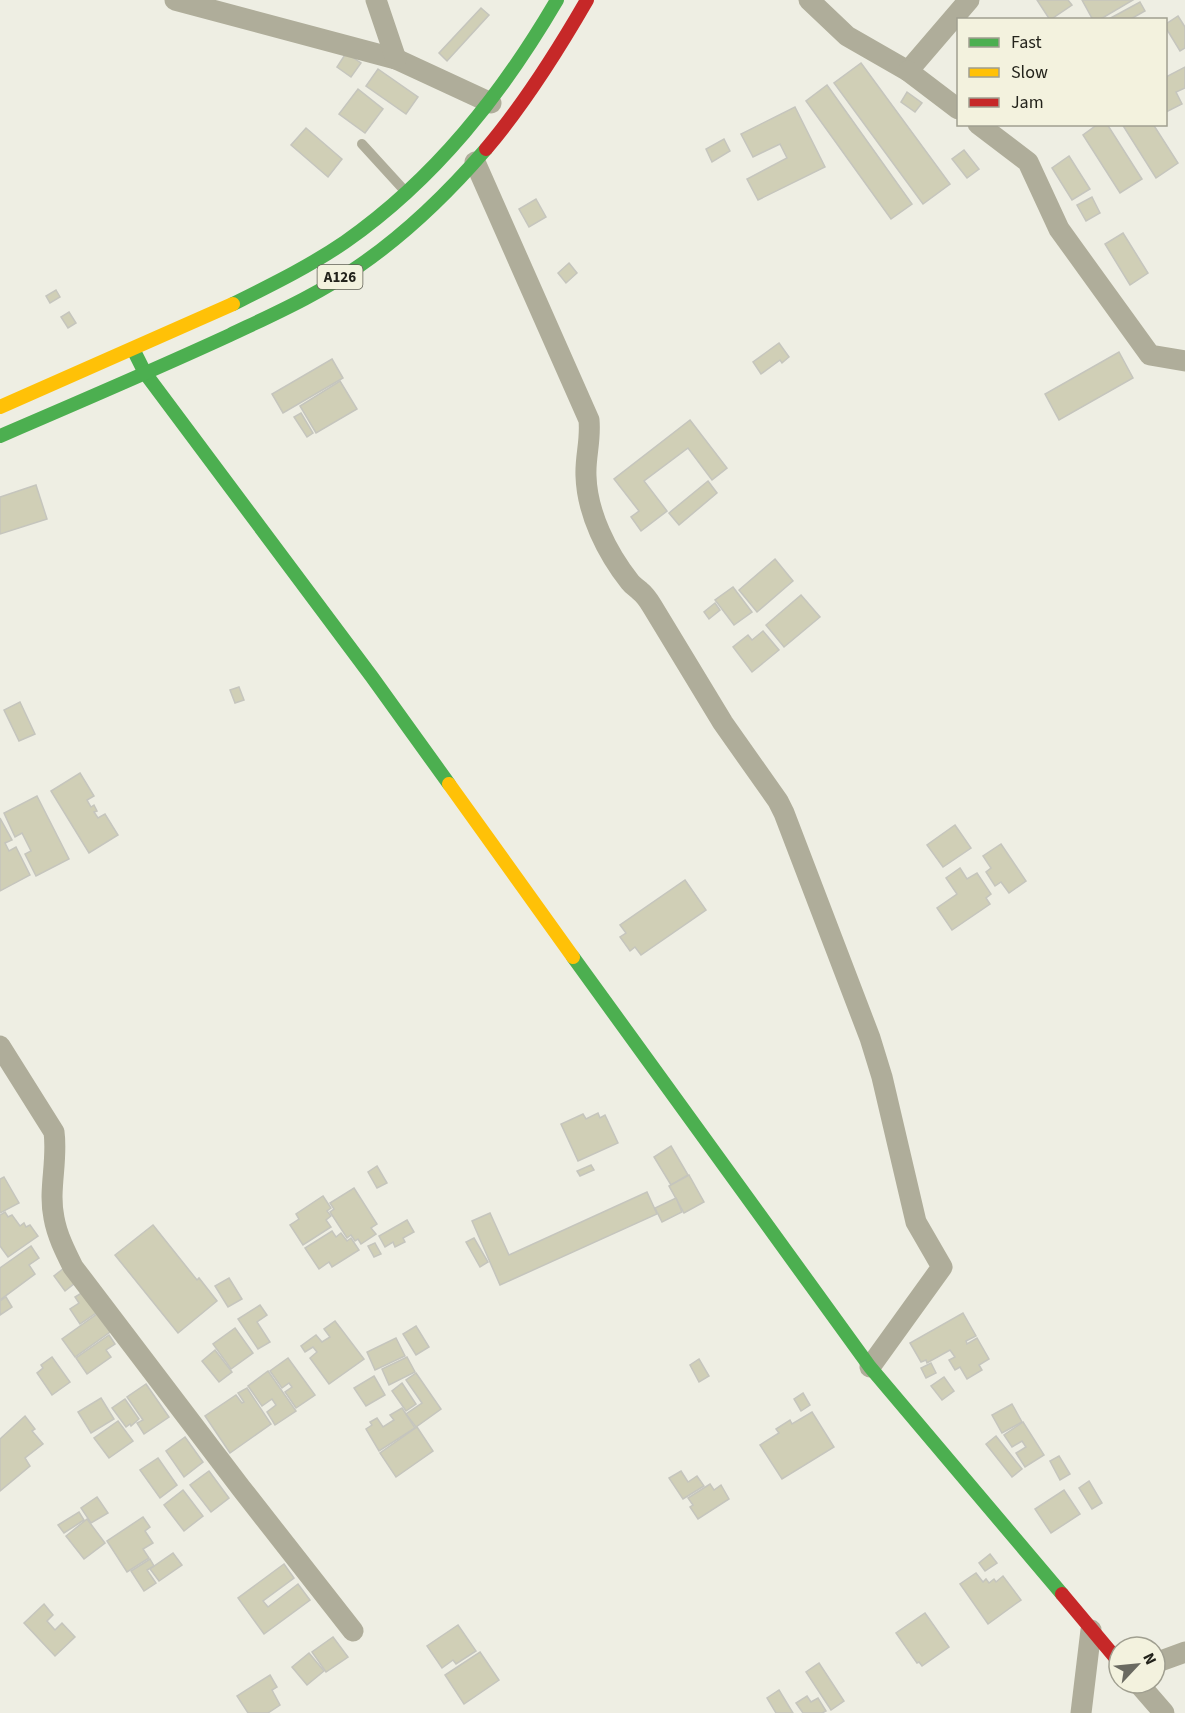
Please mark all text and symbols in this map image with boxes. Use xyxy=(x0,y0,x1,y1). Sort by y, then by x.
legend xyxy=(957,18,1167,126)
text: Fast xyxy=(1011,30,1042,55)
text: Slow xyxy=(1011,60,1048,85)
text: Jam xyxy=(1011,90,1044,115)
road number: A126 xyxy=(318,265,362,289)
north arrow xyxy=(1107,1635,1167,1695)
text: N xyxy=(1137,1649,1162,1668)

